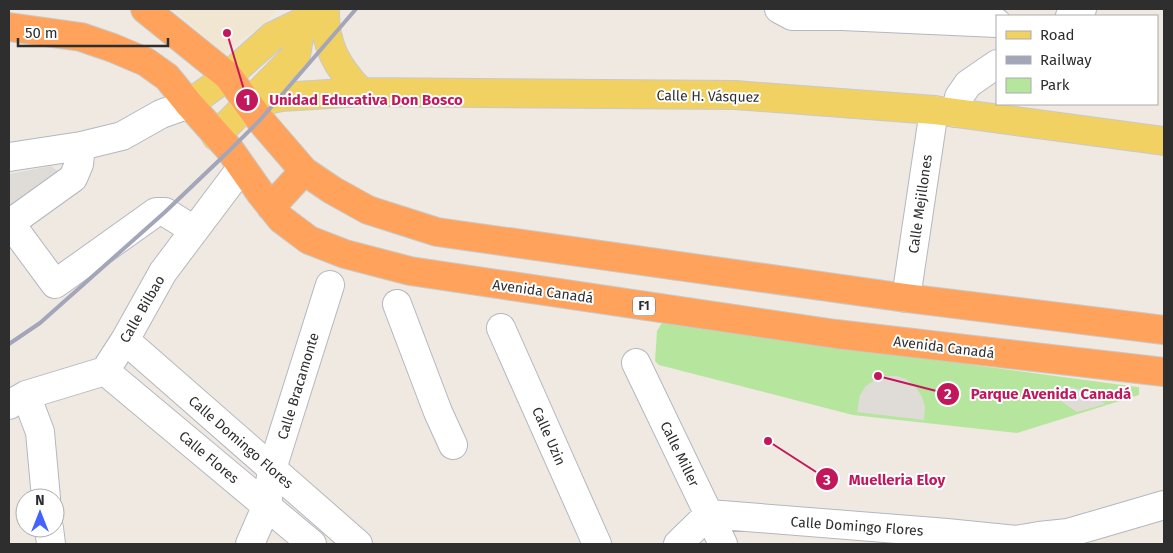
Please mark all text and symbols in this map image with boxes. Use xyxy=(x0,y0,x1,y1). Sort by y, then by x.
scale bar xyxy=(18,15,168,47)
legend xyxy=(996,15,1158,105)
text: 50 m xyxy=(25,24,58,42)
text: Road xyxy=(1040,26,1075,44)
text: Railway xyxy=(1040,51,1092,69)
text: Park xyxy=(1040,76,1070,94)
callout: Unidad Educativa Don Bosco xyxy=(234,85,473,115)
street label: Calle H. Vásquez xyxy=(657,87,759,106)
text: 1 xyxy=(244,91,250,109)
text: Unidad Educativa Don Bosco xyxy=(269,91,463,109)
street label: Calle Mejillones xyxy=(905,153,936,255)
street label: Calle Bilbao xyxy=(116,272,169,346)
street label: Avenida Canadá xyxy=(492,276,594,307)
road number: F1 xyxy=(633,296,655,316)
street label: Calle Bracamonte xyxy=(274,331,323,442)
street label: Avenida Canadá xyxy=(893,333,995,362)
callout: Parque Avenida Canadá xyxy=(935,379,1141,409)
text: 2 xyxy=(944,385,952,403)
text: Parque Avenida Canadá xyxy=(971,385,1131,403)
street label: Calle Domingo Flores xyxy=(185,392,297,493)
street label: Calle Uzin xyxy=(528,404,569,468)
street label: Calle Miller xyxy=(656,419,703,490)
street label: Calle Flores xyxy=(175,427,242,488)
callout: Muelleria Eloy xyxy=(814,464,955,494)
text: 3 xyxy=(822,471,831,489)
text: Muelleria Eloy xyxy=(849,471,945,489)
north arrow xyxy=(15,488,65,538)
text: N xyxy=(35,492,45,509)
street label: Calle Domingo Flores xyxy=(790,513,924,540)

